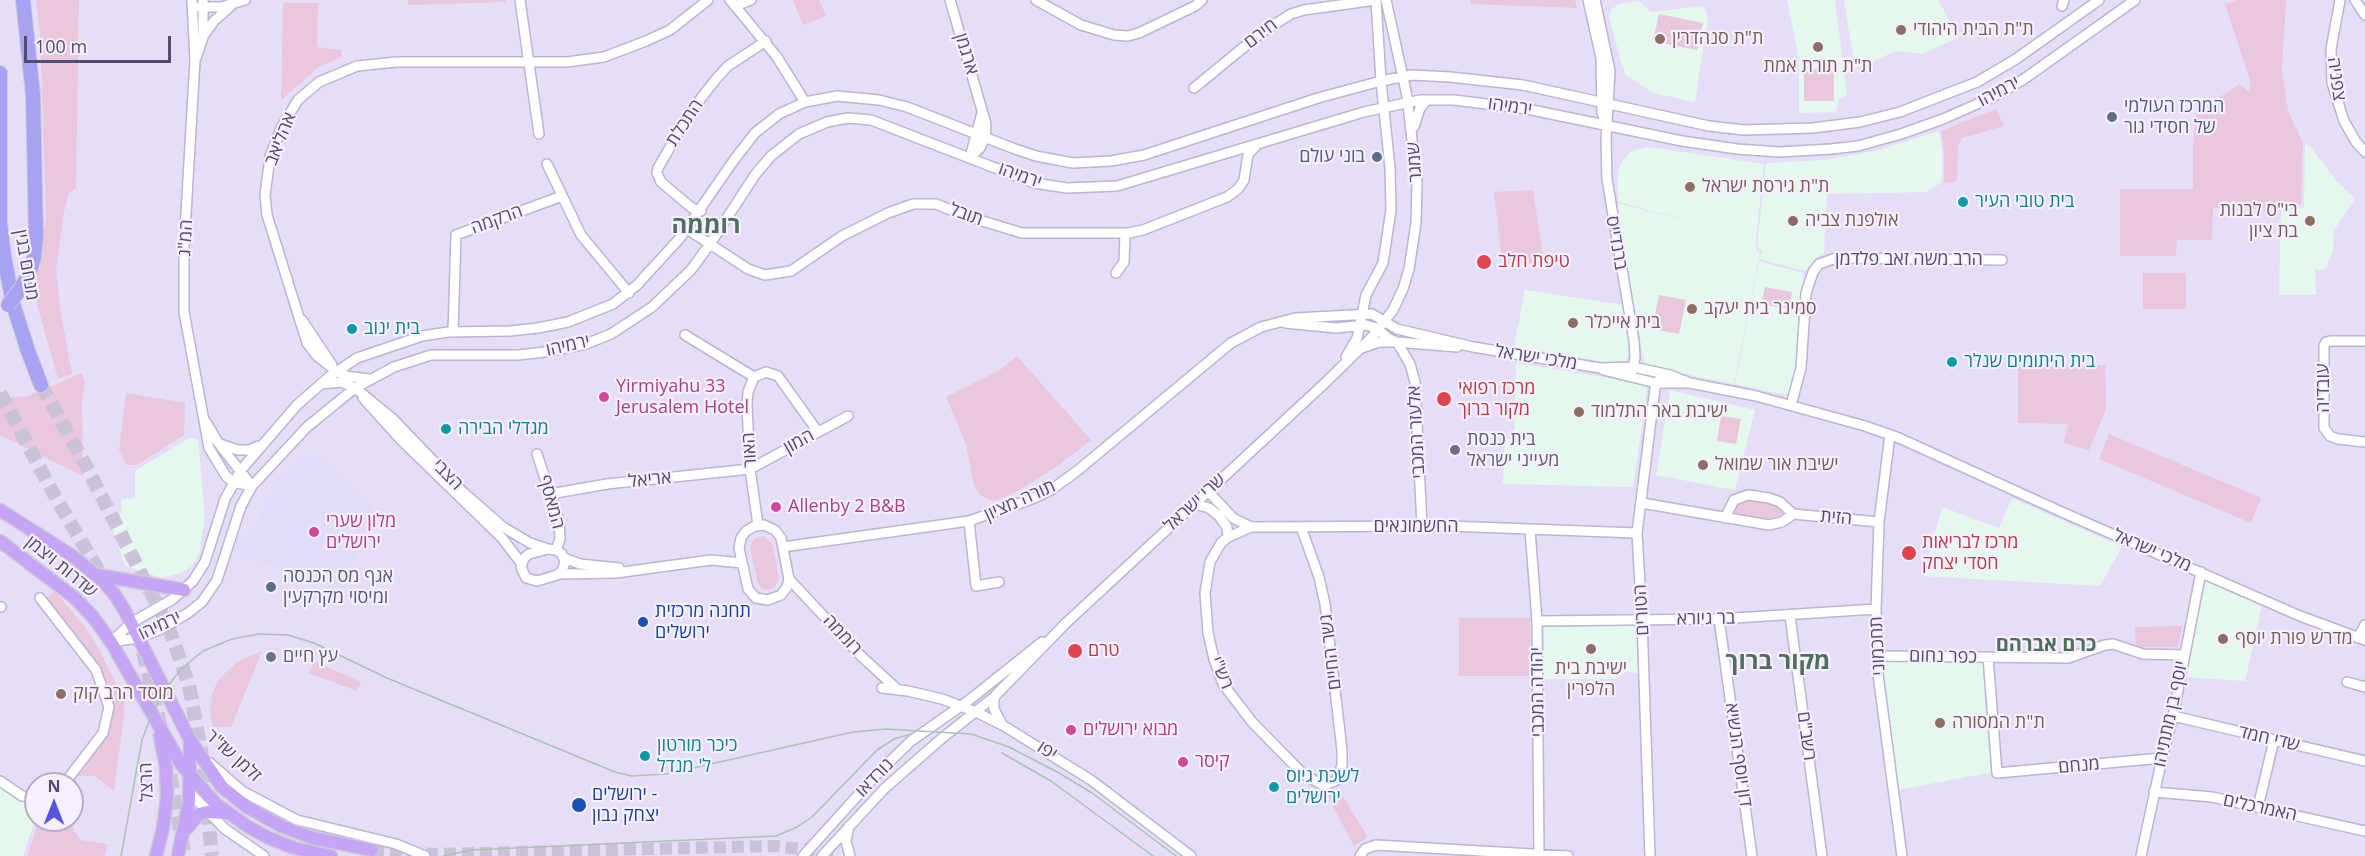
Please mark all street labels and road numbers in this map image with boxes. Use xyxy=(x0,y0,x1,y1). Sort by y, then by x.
street label: חירם xyxy=(1240,15,1282,53)
street label: ארגמן xyxy=(949,31,983,77)
street label: צפניה xyxy=(2322,56,2350,102)
street label: ירמיהו xyxy=(1974,72,2024,112)
street label: ירמיהו xyxy=(1486,93,1534,121)
street label: התכלת xyxy=(662,95,708,151)
street label: אהליאב xyxy=(261,109,301,169)
street label: שמגר xyxy=(1403,141,1427,183)
street label: ירמיהו xyxy=(995,159,1045,193)
street label: תובל xyxy=(946,199,986,231)
street label: הרקמה xyxy=(468,201,526,239)
street label: ברנדייס xyxy=(1601,214,1631,272)
street label: המ"ג xyxy=(174,219,198,257)
street label: מנחם בגין xyxy=(9,228,43,302)
street label: הרב משה זאב פלדמן xyxy=(1835,249,1983,271)
street label: ירמיהו xyxy=(544,330,592,362)
street label: מלכי ישראל xyxy=(1493,341,1579,375)
street label: עובדיה xyxy=(2313,363,2335,413)
street label: אלעזר המכבי xyxy=(1404,385,1430,479)
street label: המון xyxy=(780,425,818,459)
street label: האור xyxy=(738,432,762,468)
street label: הצבי xyxy=(427,455,467,495)
street label: אריאל xyxy=(627,467,673,493)
street label: שרי ישראל xyxy=(1160,469,1230,537)
street label: המאסף xyxy=(533,473,569,531)
street label: תורה מציון xyxy=(981,476,1059,526)
street label: הזית xyxy=(1819,506,1853,530)
street label: החשמונאים xyxy=(1374,516,1458,538)
street label: מלכי ישראל xyxy=(2110,525,2194,577)
street label: שדרות ויצמן xyxy=(21,532,101,602)
street label: הטורים xyxy=(1630,584,1654,636)
street label: ירמיהו xyxy=(135,607,185,645)
street label: בר גיורא xyxy=(1676,608,1736,630)
street label: רוממה xyxy=(818,610,866,660)
street label: גשר החיים xyxy=(1316,613,1346,691)
street label: תחכמוני xyxy=(1866,616,1890,676)
street label: כפר נחום xyxy=(1909,646,1977,668)
street label: יהודה המכבי xyxy=(1526,647,1550,737)
street label: רש"י xyxy=(1205,653,1237,693)
street label: יוסף בן מתתיהו xyxy=(2149,659,2193,769)
street label: דון יוסף הנשיא xyxy=(1720,702,1756,808)
street label: רשב"ם xyxy=(1792,710,1820,762)
street label: שדי חמד xyxy=(2236,721,2302,757)
street label: זלמן שז"ר xyxy=(201,725,265,787)
street label: יפו xyxy=(1033,737,1061,765)
street label: מנחם xyxy=(2057,753,2101,779)
street label: נורדאו xyxy=(851,754,899,802)
street label: הרצל xyxy=(136,762,158,802)
street label: האמרכלים xyxy=(2221,790,2299,826)

